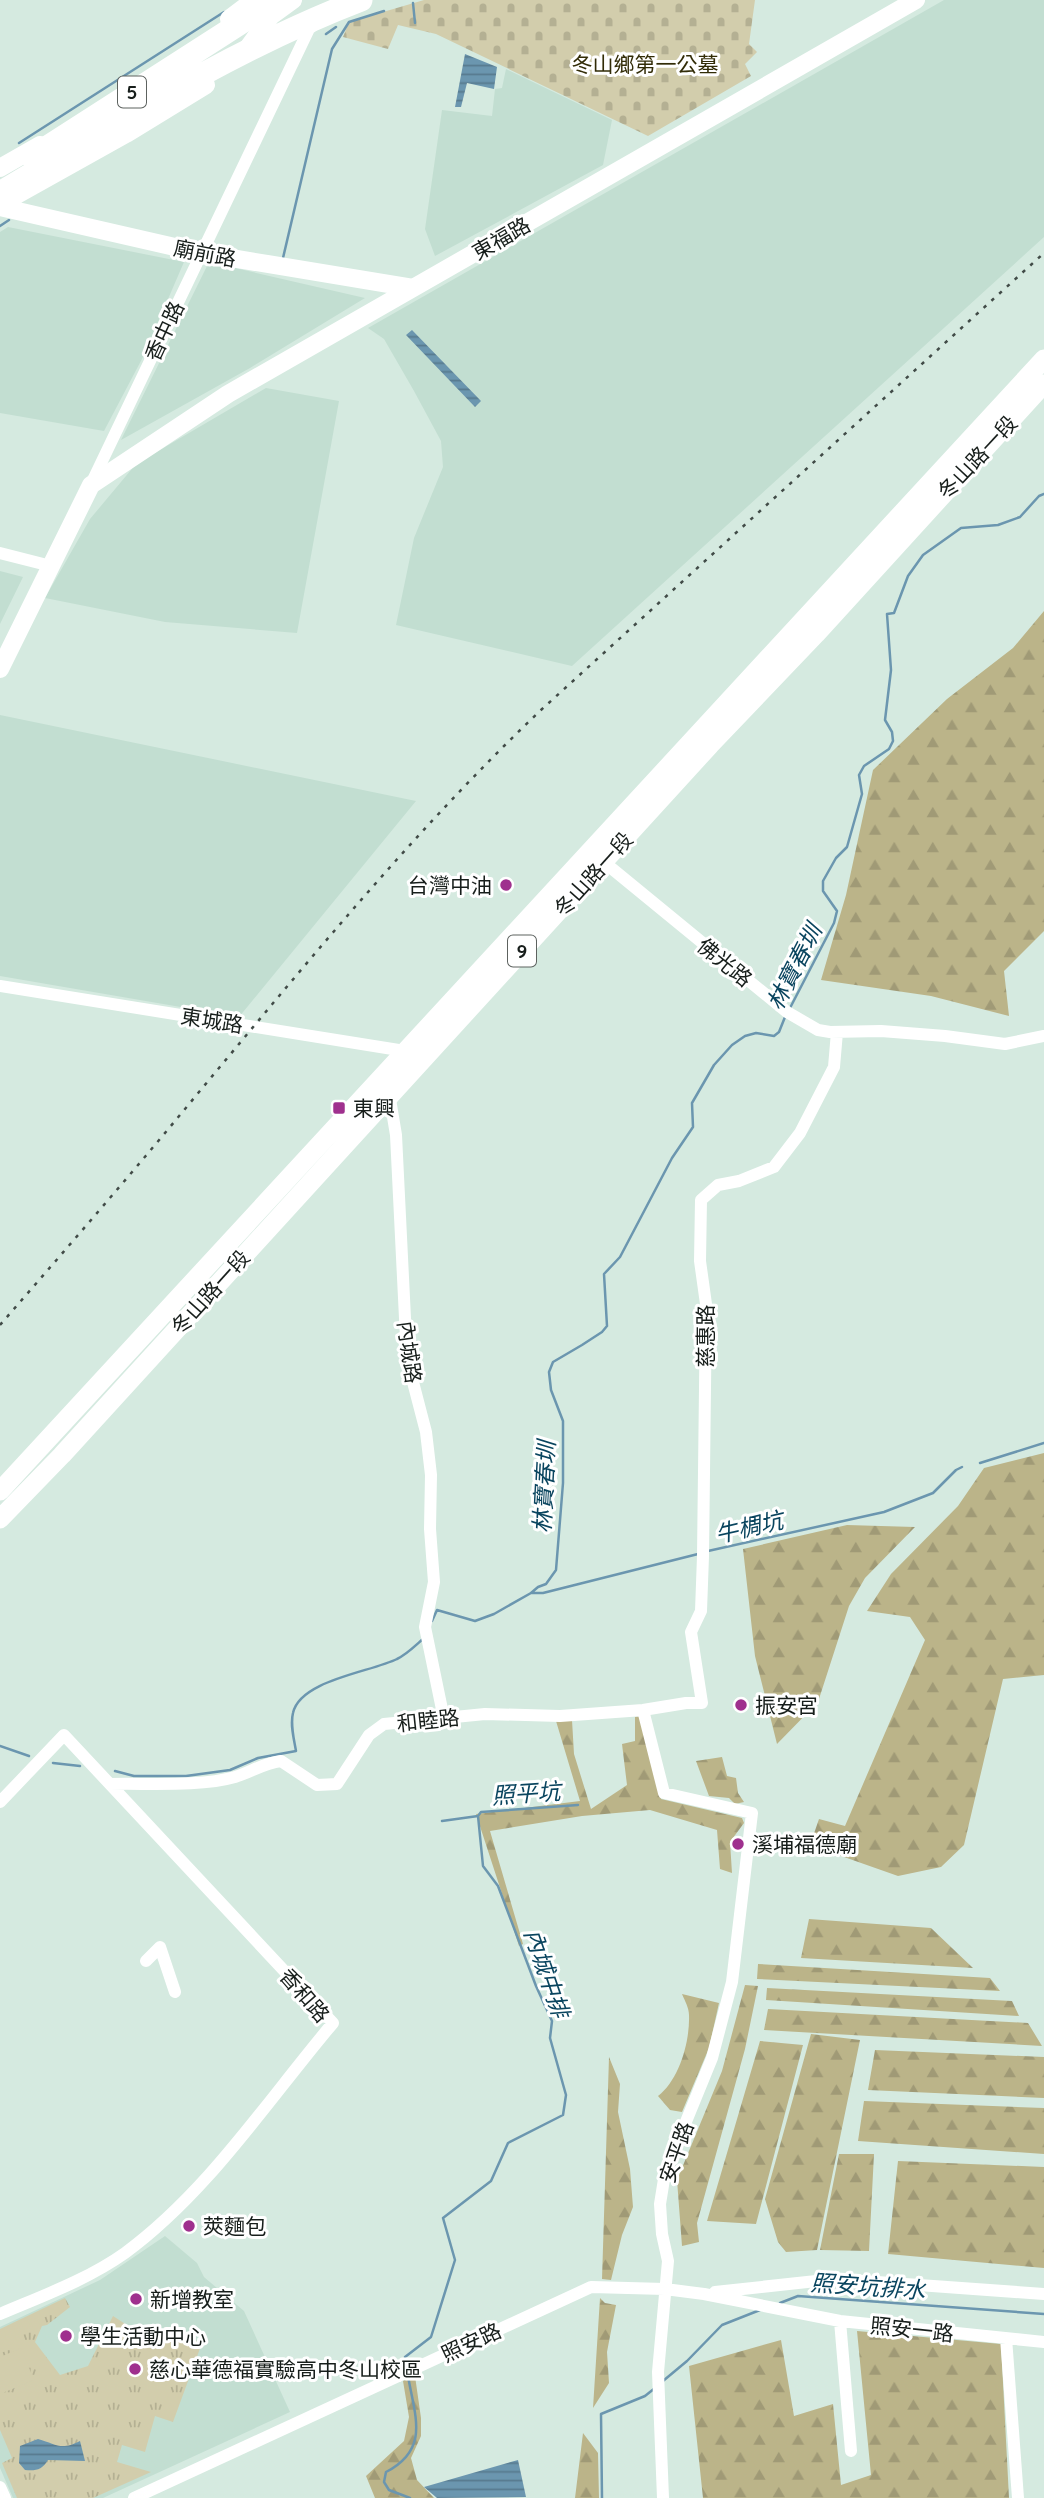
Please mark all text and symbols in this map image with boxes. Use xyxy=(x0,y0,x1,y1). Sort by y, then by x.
park label: 冬山鄉第一公墓 xyxy=(572,51,719,77)
road number: 5 xyxy=(118,76,146,108)
street label: 東福路 xyxy=(467,211,535,265)
street label: 廟前路 xyxy=(172,234,238,272)
street label: 香中路 xyxy=(139,297,189,365)
street label: 冬山路一段 xyxy=(932,410,1022,504)
street label: 冬山路一段 xyxy=(548,826,638,922)
place label: 台灣中油 xyxy=(408,872,492,898)
marker: 台灣中油 xyxy=(498,877,514,893)
water label: 林寶春圳 xyxy=(760,917,829,1015)
street label: 佛光路 xyxy=(692,932,758,992)
road number: 9 xyxy=(508,936,536,967)
street label: 東城路 xyxy=(179,1002,245,1038)
place label: 東興 xyxy=(353,1095,395,1121)
marker: 東興 xyxy=(331,1100,347,1116)
street label: 冬山路一段 xyxy=(165,1244,255,1340)
street label: 慈惠路 xyxy=(692,1305,718,1368)
street label: 內城路 xyxy=(393,1319,427,1385)
water label: 林寶春圳 xyxy=(527,1437,561,1534)
water label: 牛椆坑 xyxy=(712,1504,789,1549)
place label: 振安宮 xyxy=(755,1692,818,1718)
marker: 振安宮 xyxy=(733,1697,749,1713)
street label: 和睦路 xyxy=(395,1704,461,1736)
water label: 照平坑 xyxy=(491,1776,564,1810)
place label: 溪埔福德廟 xyxy=(752,1831,857,1857)
marker: 溪埔福德廟 xyxy=(730,1836,746,1852)
water label: 內城中排 xyxy=(518,1925,577,2024)
street label: 香和路 xyxy=(275,1963,335,2027)
street label: 安平路 xyxy=(653,2118,699,2186)
place label: 莢麵包 xyxy=(203,2213,266,2239)
marker: 莢麵包 xyxy=(181,2218,197,2234)
water label: 照安坑排水 xyxy=(810,2268,927,2305)
place label: 新增教室 xyxy=(150,2286,234,2312)
marker: 新增教室 xyxy=(128,2291,144,2307)
street label: 照安一路 xyxy=(869,2312,955,2346)
street label: 照安路 xyxy=(437,2317,505,2367)
place label: 學生活動中心 xyxy=(80,2323,206,2349)
marker: 學生活動中心 xyxy=(58,2328,74,2344)
place label: 慈心華德福實驗高中冬山校區 xyxy=(149,2356,422,2382)
marker: 慈心華德福實驗高中冬山校區 xyxy=(127,2361,143,2377)

